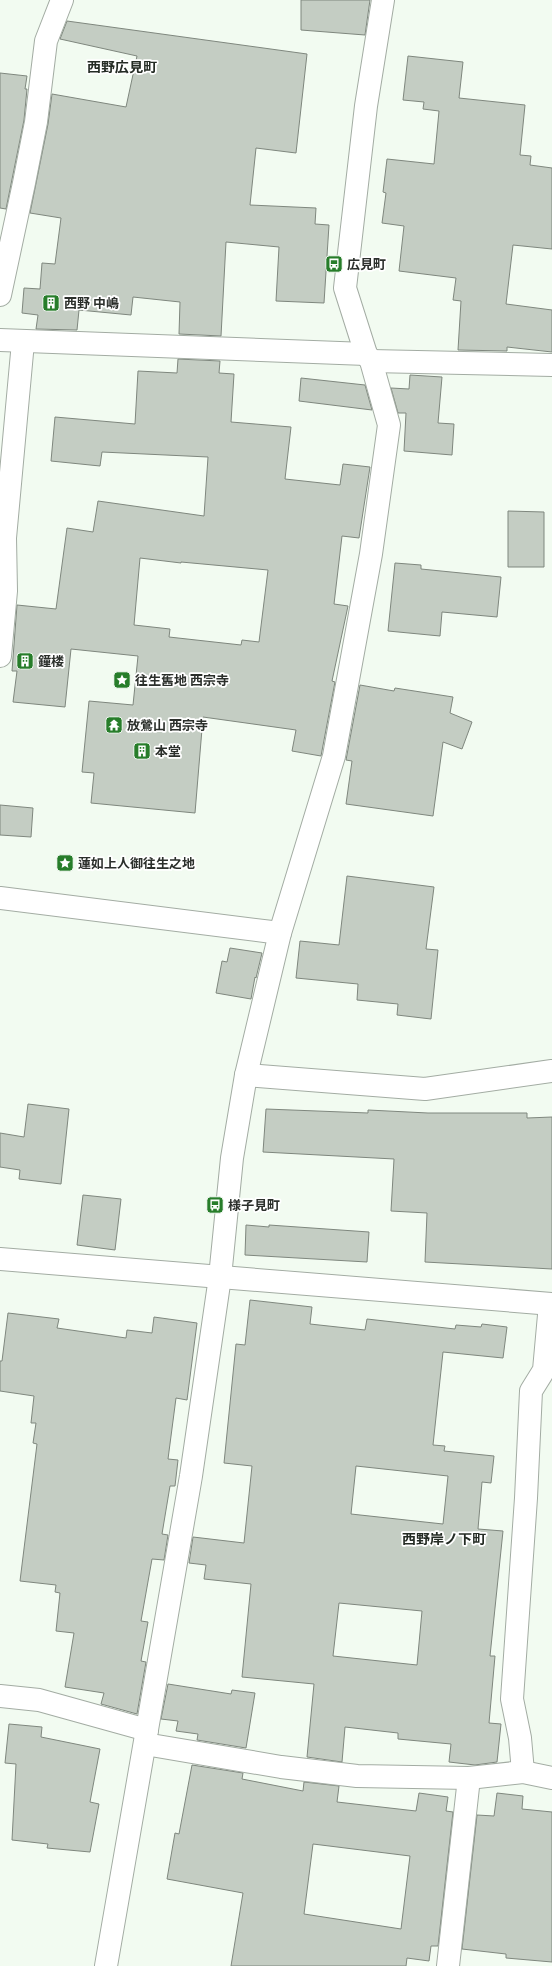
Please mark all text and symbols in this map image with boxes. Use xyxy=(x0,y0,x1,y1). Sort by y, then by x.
district label: 西野広見町 xyxy=(87,58,157,75)
bus stop icon: 広見町 xyxy=(324,254,344,274)
place label: 広見町 xyxy=(347,256,386,272)
building icon: 西野 中嶋 xyxy=(41,293,61,313)
place label: 西野 中嶋 xyxy=(64,295,119,311)
building icon: 鐘楼 xyxy=(15,651,35,671)
place label: 鐘楼 xyxy=(38,653,64,669)
place icon: 往生舊地 西宗寺 xyxy=(112,670,132,690)
place label: 往生舊地 西宗寺 xyxy=(135,672,229,688)
temple icon: 放鶯山 西宗寺 xyxy=(104,715,124,735)
place label: 放鶯山 西宗寺 xyxy=(127,717,208,733)
building icon: 本堂 xyxy=(132,741,152,761)
place label: 本堂 xyxy=(155,743,181,759)
place icon: 蓮如上人御往生之地 xyxy=(55,853,75,873)
place label: 蓮如上人御往生之地 xyxy=(78,855,195,871)
bus stop icon: 様子見町 xyxy=(205,1195,225,1215)
place label: 様子見町 xyxy=(228,1197,280,1213)
district label: 西野岸ノ下町 xyxy=(402,1530,486,1547)

